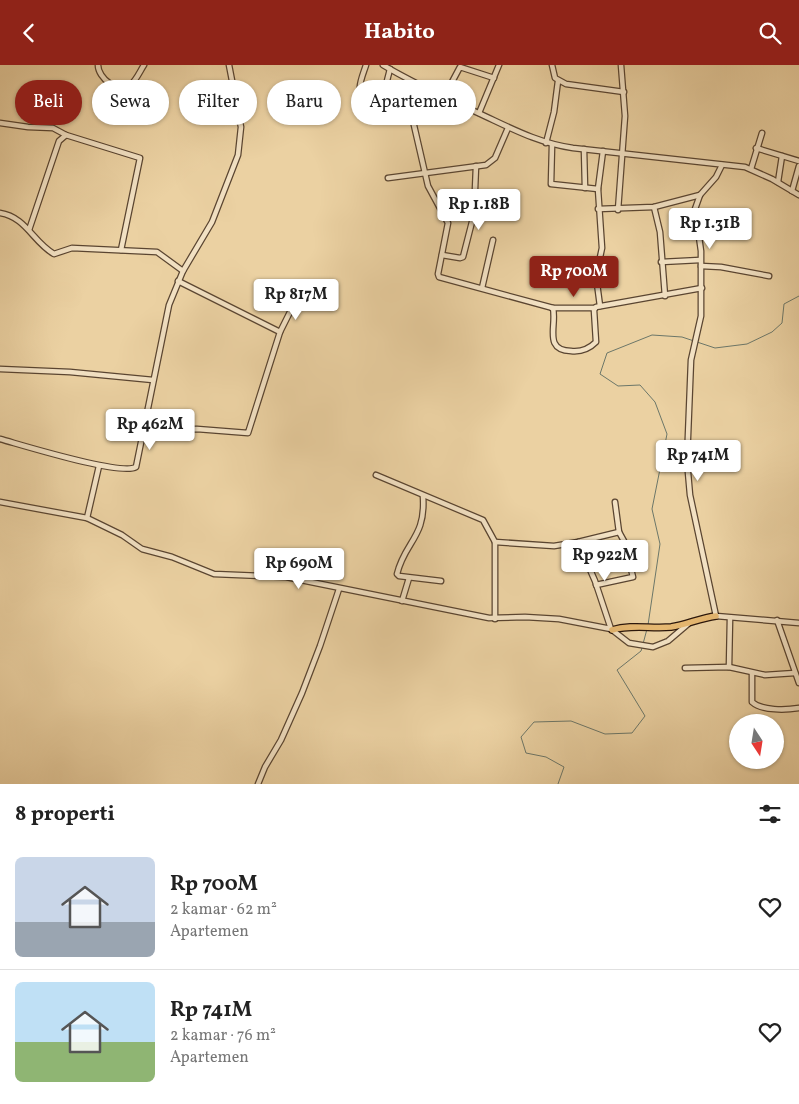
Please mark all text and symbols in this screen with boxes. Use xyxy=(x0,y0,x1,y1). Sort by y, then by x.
text: Habito xyxy=(364,17,435,48)
icon: back xyxy=(15,19,43,47)
icon: search xyxy=(756,19,784,47)
chip: Beli xyxy=(15,80,82,125)
chip: Sewa xyxy=(92,80,169,125)
chip: Filter xyxy=(179,80,257,125)
chip: Baru xyxy=(267,80,341,125)
chip: Apartemen xyxy=(351,80,476,125)
pin: Rp 1.18B xyxy=(427,189,531,231)
text: Rp 1.18B xyxy=(448,194,510,216)
pin: Rp 1.31B xyxy=(658,207,762,250)
text: Rp 1.31B xyxy=(680,213,740,235)
pin: Rp 700M xyxy=(528,255,620,298)
text: Rp 700M xyxy=(541,261,607,283)
pin: Rp 817M xyxy=(250,279,342,321)
text: Rp 817M xyxy=(265,284,327,306)
pin: Rp 462M xyxy=(104,409,196,451)
text: Rp 462M xyxy=(117,414,183,436)
pin: Rp 741M xyxy=(652,439,744,482)
text: Rp 741M xyxy=(667,445,729,467)
pin: Rp 922M xyxy=(559,539,651,582)
text: Rp 922M xyxy=(572,545,638,567)
pin: Rp 690M xyxy=(253,547,345,590)
text: Rp 690M xyxy=(265,553,333,575)
north arrow xyxy=(729,714,784,769)
map controls xyxy=(729,714,784,769)
text: 8 properti xyxy=(15,800,115,829)
icon: filters xyxy=(756,800,784,828)
text: Rp 700M xyxy=(170,870,258,899)
icon: home xyxy=(55,877,115,937)
icon: heart xyxy=(756,893,784,921)
text: 2 kamar · 62 m² xyxy=(170,899,277,921)
text: Apartemen xyxy=(170,921,249,943)
text: Rp 741M xyxy=(170,996,252,1025)
icon: home xyxy=(55,1002,115,1062)
icon: heart xyxy=(756,1018,784,1046)
text: 2 kamar · 76 m² xyxy=(170,1025,276,1047)
text: Apartemen xyxy=(170,1047,249,1069)

